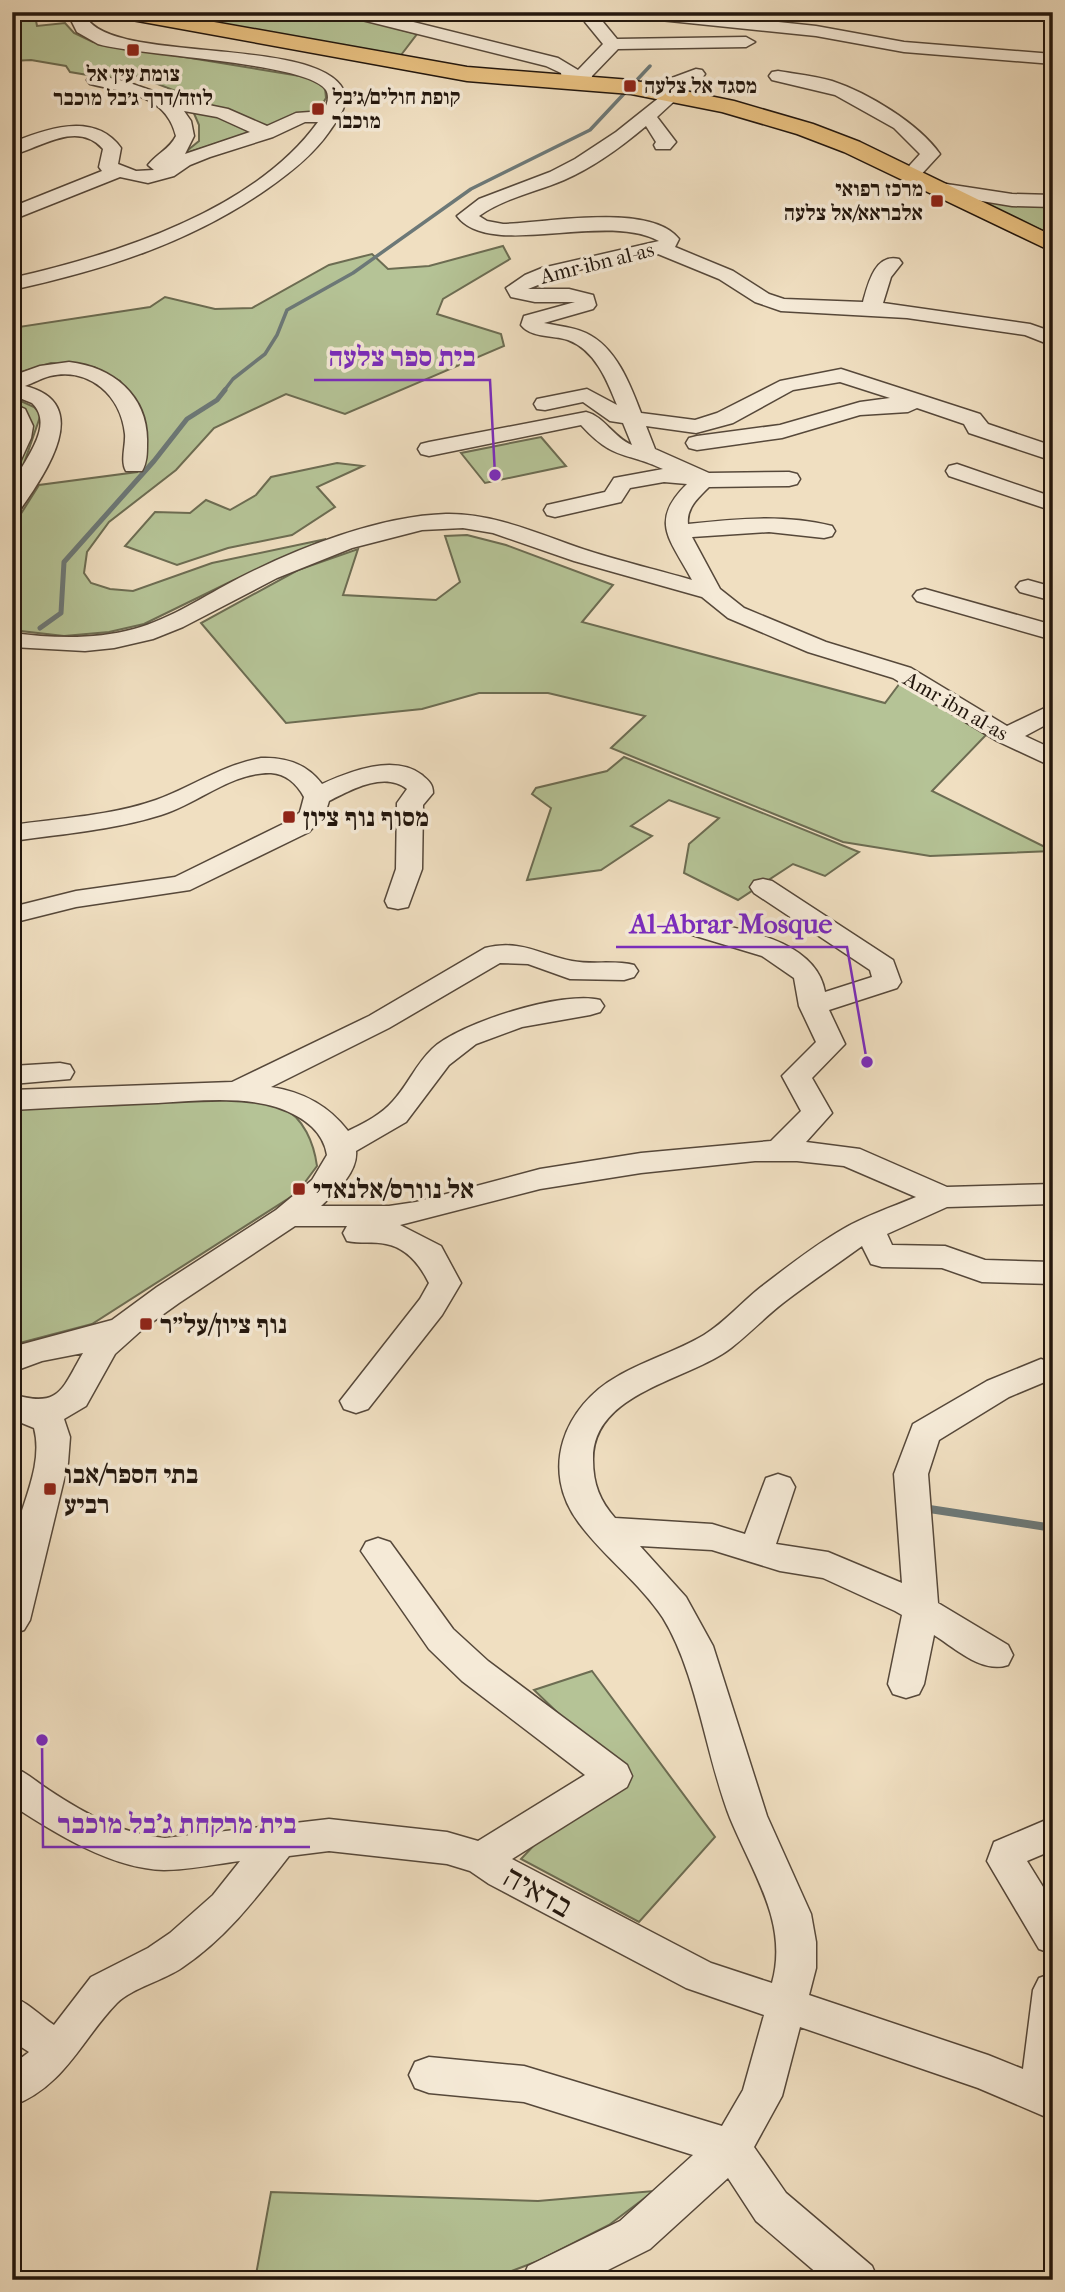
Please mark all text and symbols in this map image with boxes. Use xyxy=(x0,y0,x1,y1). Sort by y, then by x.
marker: צומת עין אל לוזה/דרך ג׳בל מוכבר xyxy=(125,42,141,58)
place label: צומת עין אל לוזה/דרך ג׳בל מוכבר xyxy=(53,62,213,110)
place label: מסגד אל צלעה xyxy=(644,74,757,98)
marker: מסגד אל צלעה xyxy=(622,78,638,94)
place label: קופת חולים/ג׳בל מוכבר xyxy=(332,85,461,133)
marker: קופת חולים/ג׳בל מוכבר xyxy=(310,101,326,117)
place label: מרכז רפואי אלבראא/אל צלעה xyxy=(784,177,923,225)
marker: מרכז רפואי אלבראא/אל צלעה xyxy=(929,193,945,209)
street label: Amr ibn al-as xyxy=(537,237,657,289)
callout: בית ספר צלעה xyxy=(314,331,490,380)
text: בית ספר צלעה xyxy=(328,340,476,373)
street label: Amr ibn al-as xyxy=(899,666,1013,746)
place label: מסוף נוף ציון xyxy=(303,802,429,833)
marker: מסוף נוף ציון xyxy=(281,809,297,825)
callout: Al-Abrar Mosque xyxy=(616,898,847,947)
text: Al-Abrar Mosque xyxy=(628,907,832,940)
place label: אל נוורס/אלנאדי xyxy=(313,1174,474,1205)
marker: אל נוורס/אלנאדי xyxy=(291,1181,307,1197)
place label: נוף ציון/על״ר xyxy=(160,1309,287,1340)
marker: נוף ציון/על״ר xyxy=(138,1316,154,1332)
place label: בתי הספר/אבו רביע xyxy=(64,1459,198,1520)
marker: בתי הספר/אבו רביע xyxy=(42,1481,58,1497)
callout: בית מרקחת ג'בל מוכבר xyxy=(43,1798,310,1847)
text: בית מרקחת ג'בל מוכבר xyxy=(58,1807,296,1840)
street label: בדאיה xyxy=(497,1858,578,1925)

